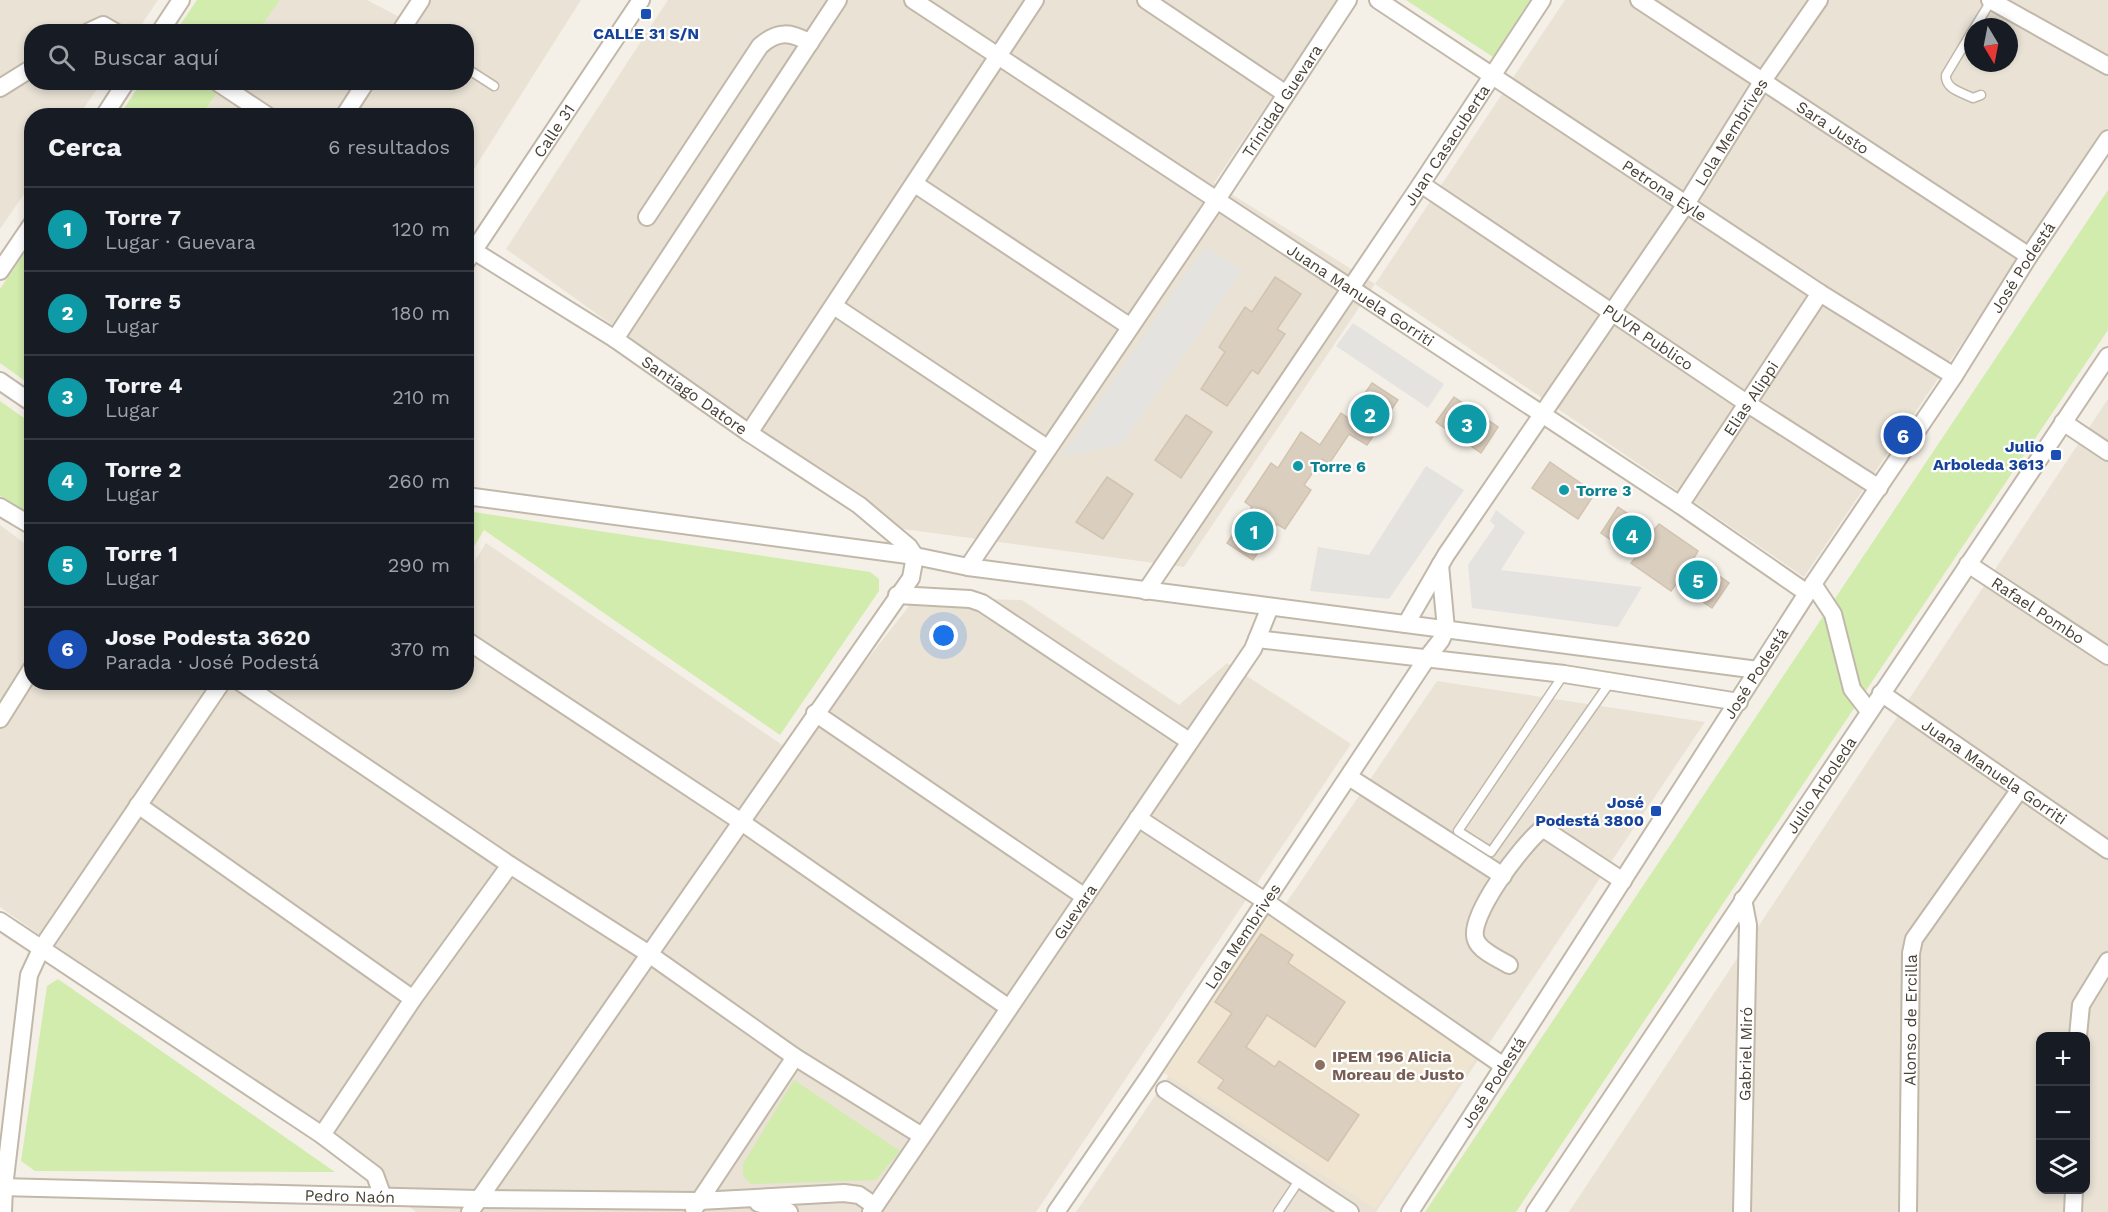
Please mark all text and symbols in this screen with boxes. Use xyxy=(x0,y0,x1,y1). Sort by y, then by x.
marker: CALLE 31 S/N xyxy=(639,7,653,21)
north arrow xyxy=(1964,18,2018,72)
search box xyxy=(24,24,474,90)
place label: CALLE 31 S/N xyxy=(593,24,699,43)
icon: search xyxy=(45,41,78,74)
street label: Trinidad Guevara xyxy=(1238,41,1326,161)
text: Buscar aquí xyxy=(93,45,219,70)
street label: Lola Membrives xyxy=(1691,75,1772,189)
street label: Juan Casacuberta xyxy=(1400,81,1494,209)
street label: Sara Justo xyxy=(1793,97,1873,158)
street label: Calle 31 xyxy=(530,101,579,161)
text: Cerca xyxy=(48,132,122,162)
text: 6 resultados xyxy=(328,135,450,159)
street label: Petrona Eyle xyxy=(1619,156,1710,225)
text: Torre 7 xyxy=(105,205,181,230)
text: 1 xyxy=(63,217,72,241)
text: 120 m xyxy=(392,217,450,241)
street label: José Podestá xyxy=(1987,218,2059,317)
text: Lugar · Guevara xyxy=(105,230,256,254)
street label: Juana Manuela Gorriti xyxy=(1283,240,1438,350)
text: Torre 5 xyxy=(105,289,181,314)
street label: PUVR Publico xyxy=(1599,300,1697,375)
text: 2 xyxy=(62,301,73,325)
text: 180 m xyxy=(392,301,450,325)
text: Lugar xyxy=(105,314,159,338)
street label: Santiago Datore xyxy=(638,352,751,439)
street label: Elias Alippi xyxy=(1719,357,1783,440)
text: Torre 4 xyxy=(105,373,183,398)
text: 3 xyxy=(62,385,73,409)
text: 210 m xyxy=(392,385,450,409)
pin: 2 xyxy=(1350,392,1390,436)
text: Lugar xyxy=(105,398,159,422)
pin: 3 xyxy=(1448,402,1486,446)
pin: 6 xyxy=(1884,412,1922,458)
place label: Julio Arboleda 3613 xyxy=(1933,437,2044,474)
marker: Julio Arboleda 3613 xyxy=(2049,448,2063,462)
text: Torre 2 xyxy=(105,457,181,482)
place label: Torre 6 xyxy=(1310,457,1366,476)
marker: Torre 6 xyxy=(1291,459,1305,473)
text: 4 xyxy=(61,469,74,493)
text: 260 m xyxy=(388,469,450,493)
place label: Torre 3 xyxy=(1576,481,1632,500)
text: Lugar xyxy=(105,482,159,506)
marker: Torre 3 xyxy=(1557,483,1571,497)
pin: 1 xyxy=(1234,508,1274,554)
pin: 4 xyxy=(1612,512,1652,558)
text: Torre 1 xyxy=(105,541,178,566)
text: 5 xyxy=(62,553,73,577)
text: 290 m xyxy=(388,553,450,577)
pin: 5 xyxy=(1678,558,1718,602)
text: Lugar xyxy=(105,566,159,590)
street label: Rafael Pombo xyxy=(1988,573,2088,648)
your location xyxy=(929,621,958,650)
text: Jose Podesta 3620 xyxy=(105,625,311,650)
street label: José Podestá xyxy=(1720,625,1792,723)
text: 6 xyxy=(61,637,74,661)
text: 370 m xyxy=(390,637,450,661)
text: Parada · José Podestá xyxy=(105,650,319,674)
street label: Juana Manuela Gorriti xyxy=(1918,715,2070,829)
street label: Julio Arboleda xyxy=(1782,733,1860,837)
place label: José Podestá 3800 xyxy=(1535,793,1644,830)
marker: José Podestá 3800 xyxy=(1649,804,1663,818)
street label: Guevara xyxy=(1050,880,1101,943)
street label: Lola Membrives xyxy=(1201,880,1285,993)
street label: Alonso de Ercilla xyxy=(1900,954,1921,1086)
street label: Gabriel Miró xyxy=(1735,1007,1756,1101)
map controls xyxy=(2036,1032,2090,1194)
button: + xyxy=(2036,1032,2090,1086)
street label: José Podestá xyxy=(1457,1034,1530,1132)
place label: IPEM 196 Alicia Moreau de Justo xyxy=(1332,1047,1465,1084)
marker: IPEM 196 Alicia Moreau de Justo xyxy=(1313,1058,1327,1072)
button: − xyxy=(2036,1086,2090,1140)
button: layers xyxy=(2036,1140,2090,1194)
street label: Pedro Naón xyxy=(304,1186,395,1207)

